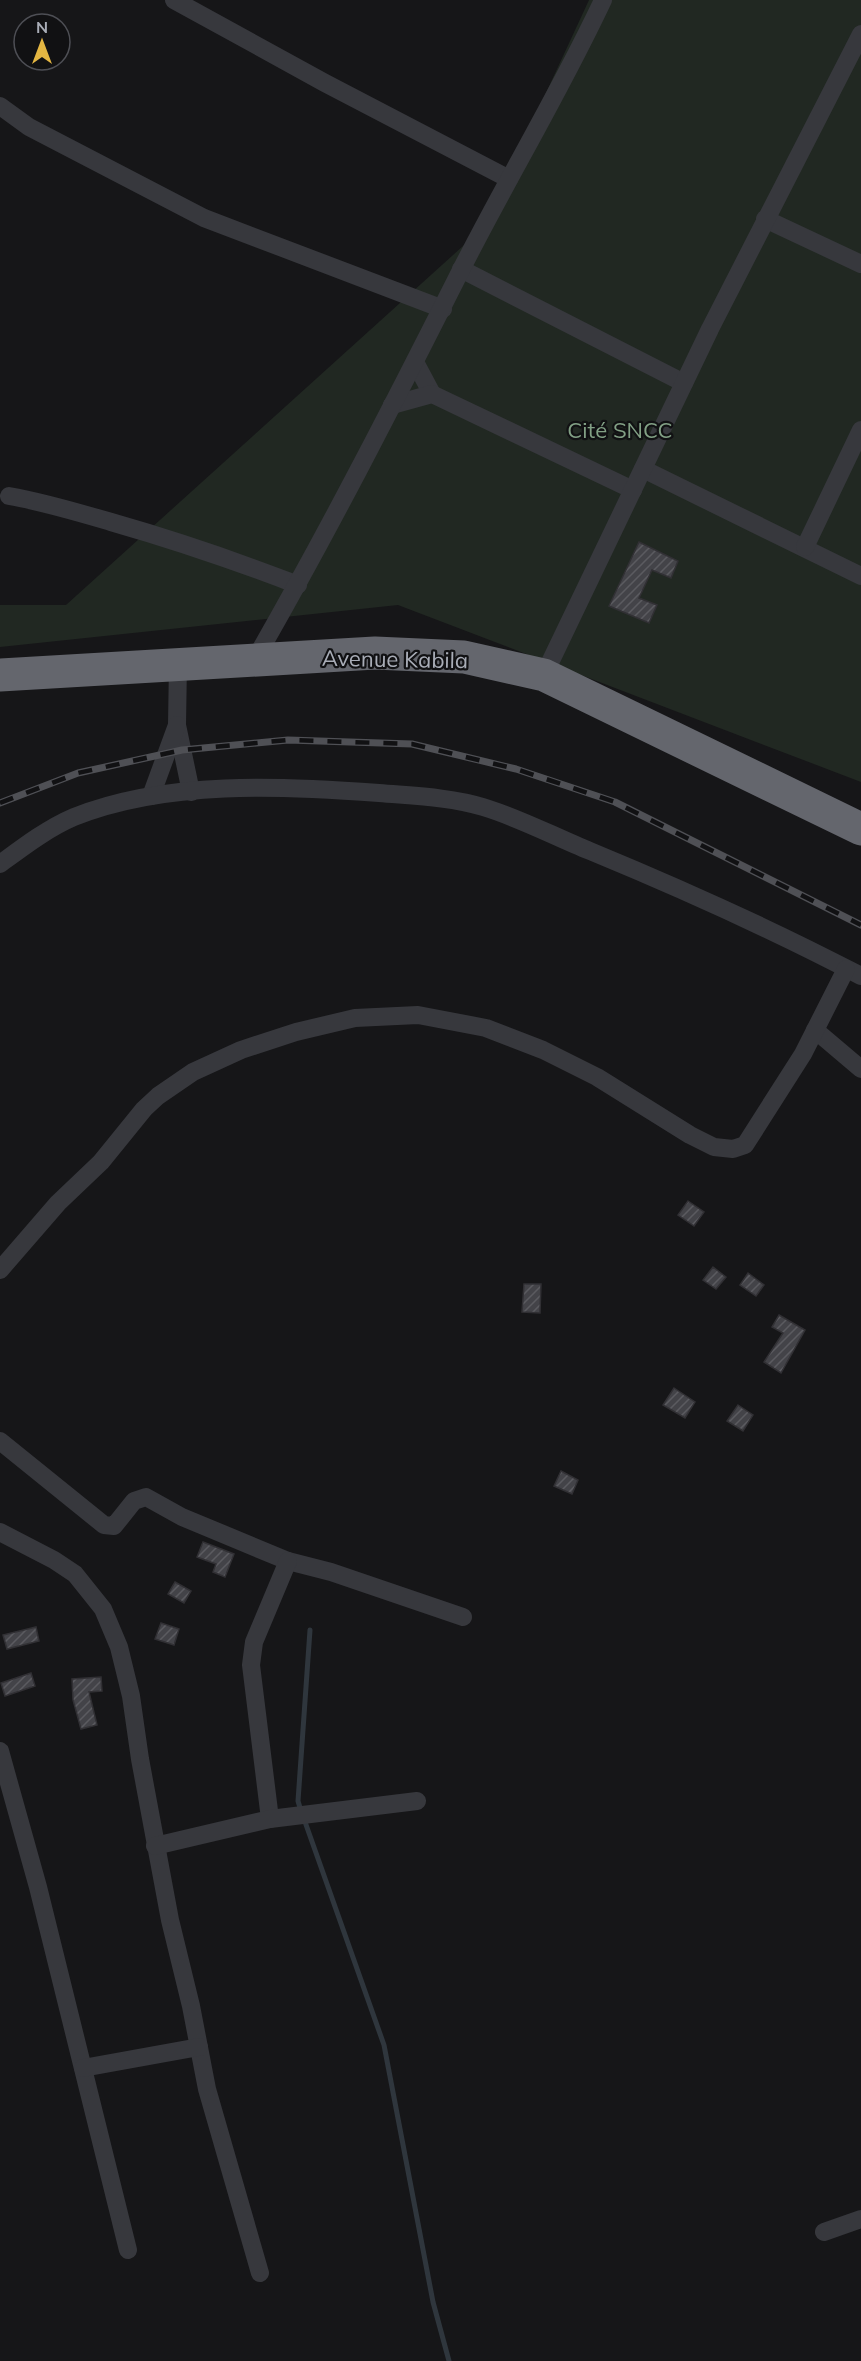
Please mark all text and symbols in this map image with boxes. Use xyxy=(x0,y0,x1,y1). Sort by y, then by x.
north arrow xyxy=(12,12,72,72)
text: N xyxy=(36,17,48,37)
park label: Cité SNCC xyxy=(567,416,673,444)
street label: Avenue Kabila xyxy=(322,644,468,674)

